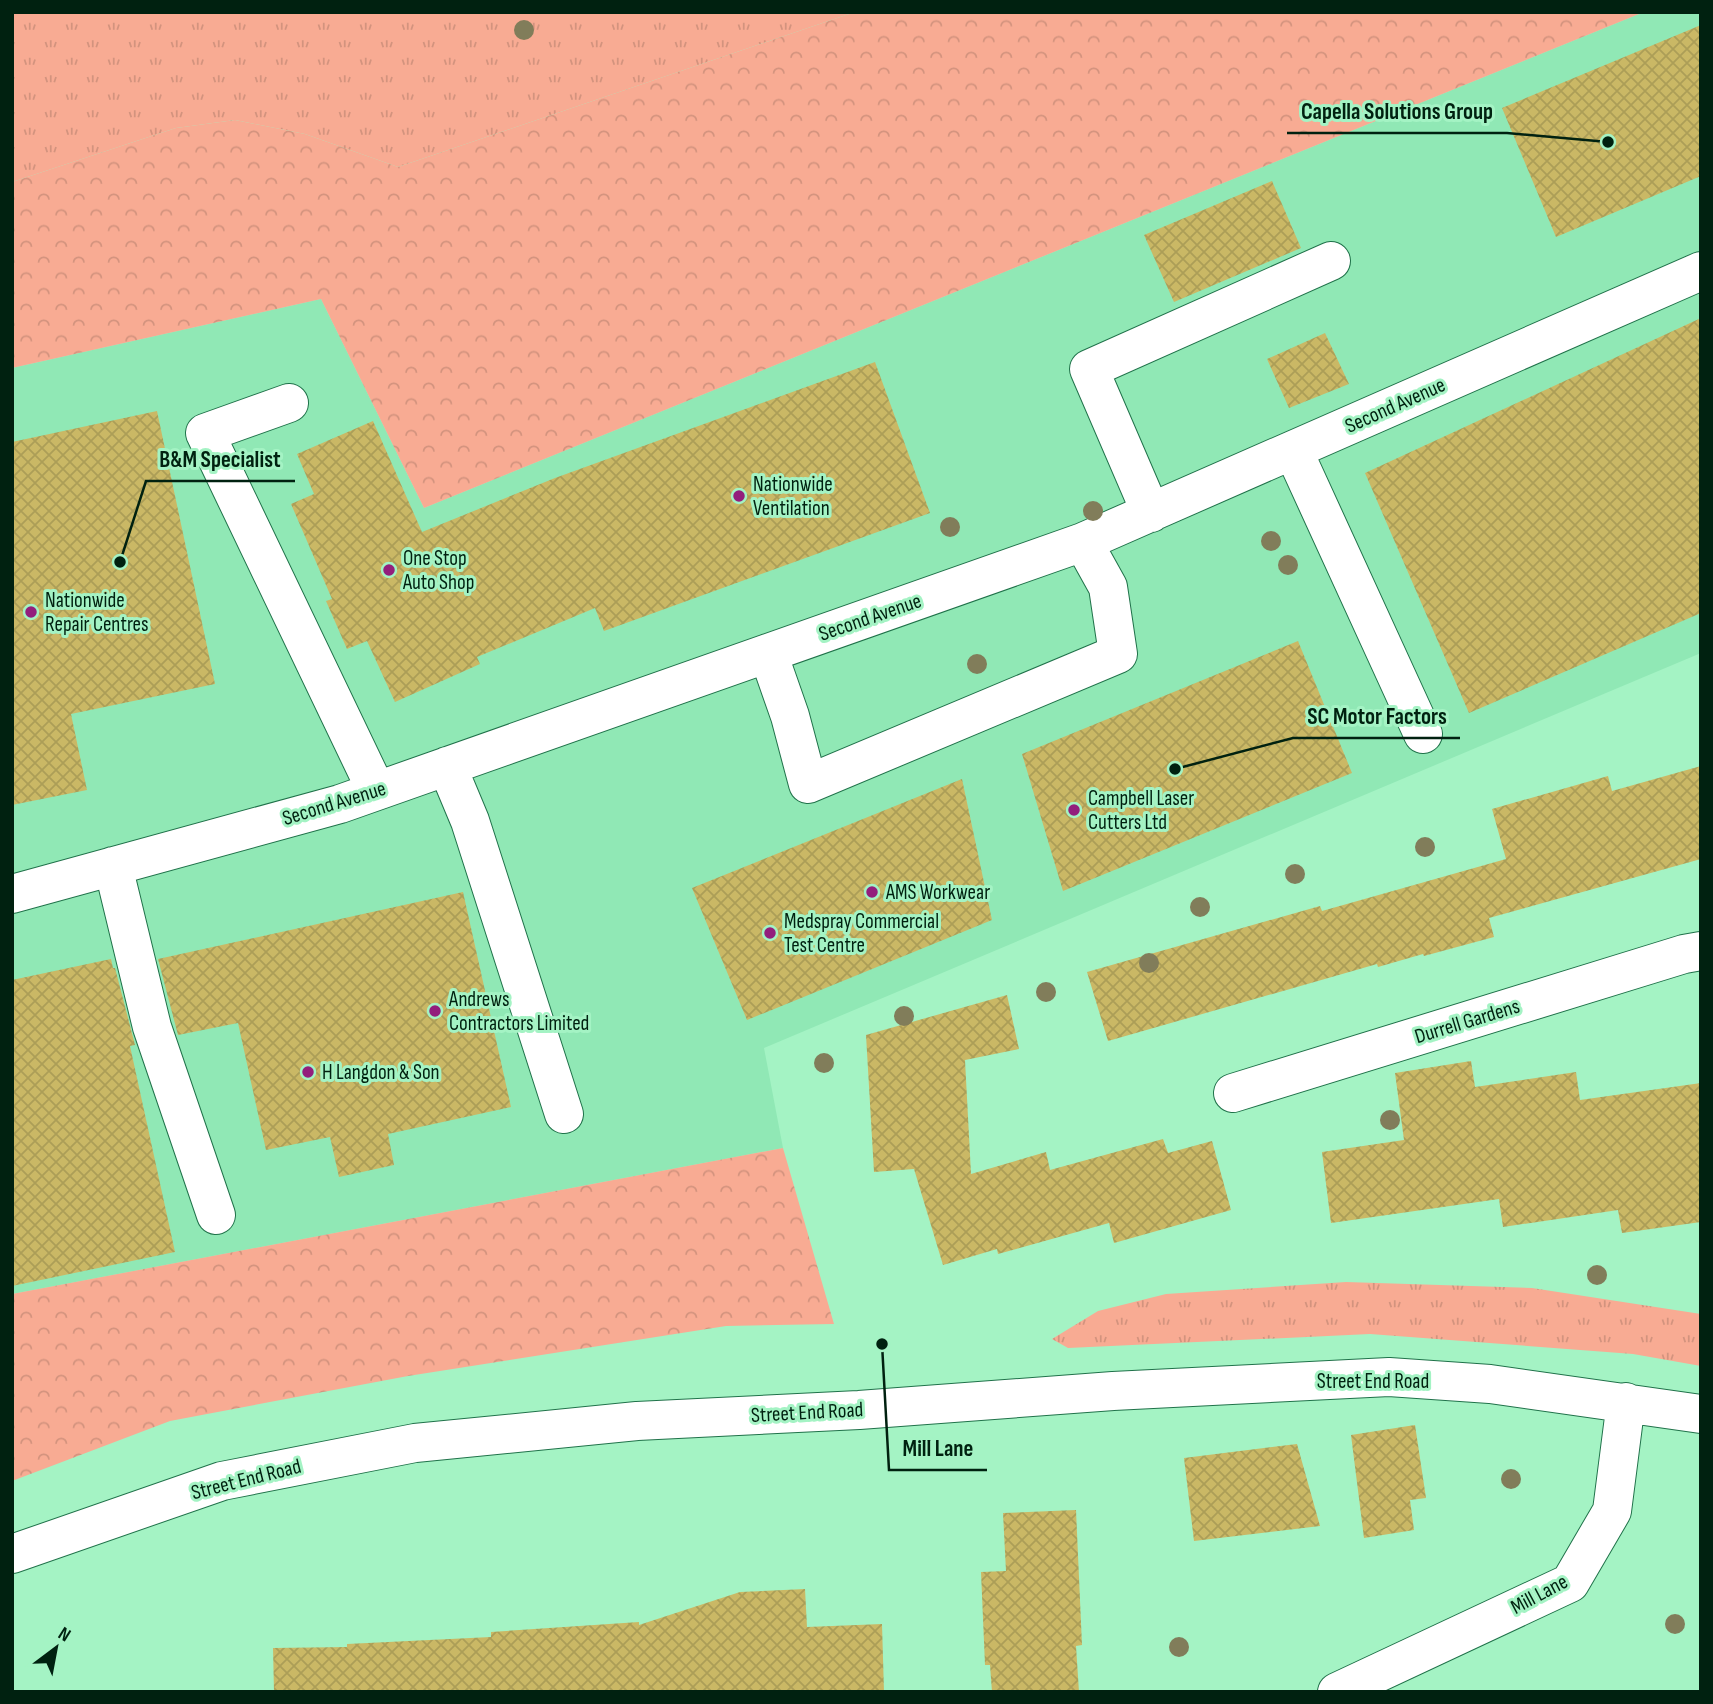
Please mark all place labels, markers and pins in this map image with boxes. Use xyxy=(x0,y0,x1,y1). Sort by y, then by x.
callout: Capella Solutions Group xyxy=(1287,89,1507,133)
callout: B&M Specialist xyxy=(146,437,295,481)
place label: Nationwide Ventilation xyxy=(753,472,833,521)
marker: Nationwide Ventilation xyxy=(731,488,747,504)
place label: One Stop Auto Shop xyxy=(402,546,474,595)
marker: One Stop Auto Shop xyxy=(381,562,397,578)
place label: Nationwide Repair Centres xyxy=(45,588,149,637)
marker: Nationwide Repair Centres xyxy=(23,604,39,620)
callout: SC Motor Factors xyxy=(1293,694,1460,738)
place label: Campbell Laser Cutters Ltd xyxy=(1088,786,1194,835)
marker: Campbell Laser Cutters Ltd xyxy=(1066,802,1082,818)
place label: AMS Workwear xyxy=(885,880,990,905)
marker: AMS Workwear xyxy=(864,884,880,900)
place label: Medspray Commercial Test Centre xyxy=(784,909,939,958)
marker: Medspray Commercial Test Centre xyxy=(762,925,778,941)
place label: Andrews Contractors Limited xyxy=(448,987,589,1036)
marker: Andrews Contractors Limited xyxy=(427,1003,443,1019)
place label: H Langdon & Son xyxy=(322,1060,440,1085)
marker: H Langdon & Son xyxy=(300,1064,316,1080)
callout: Mill Lane xyxy=(889,1426,987,1470)

